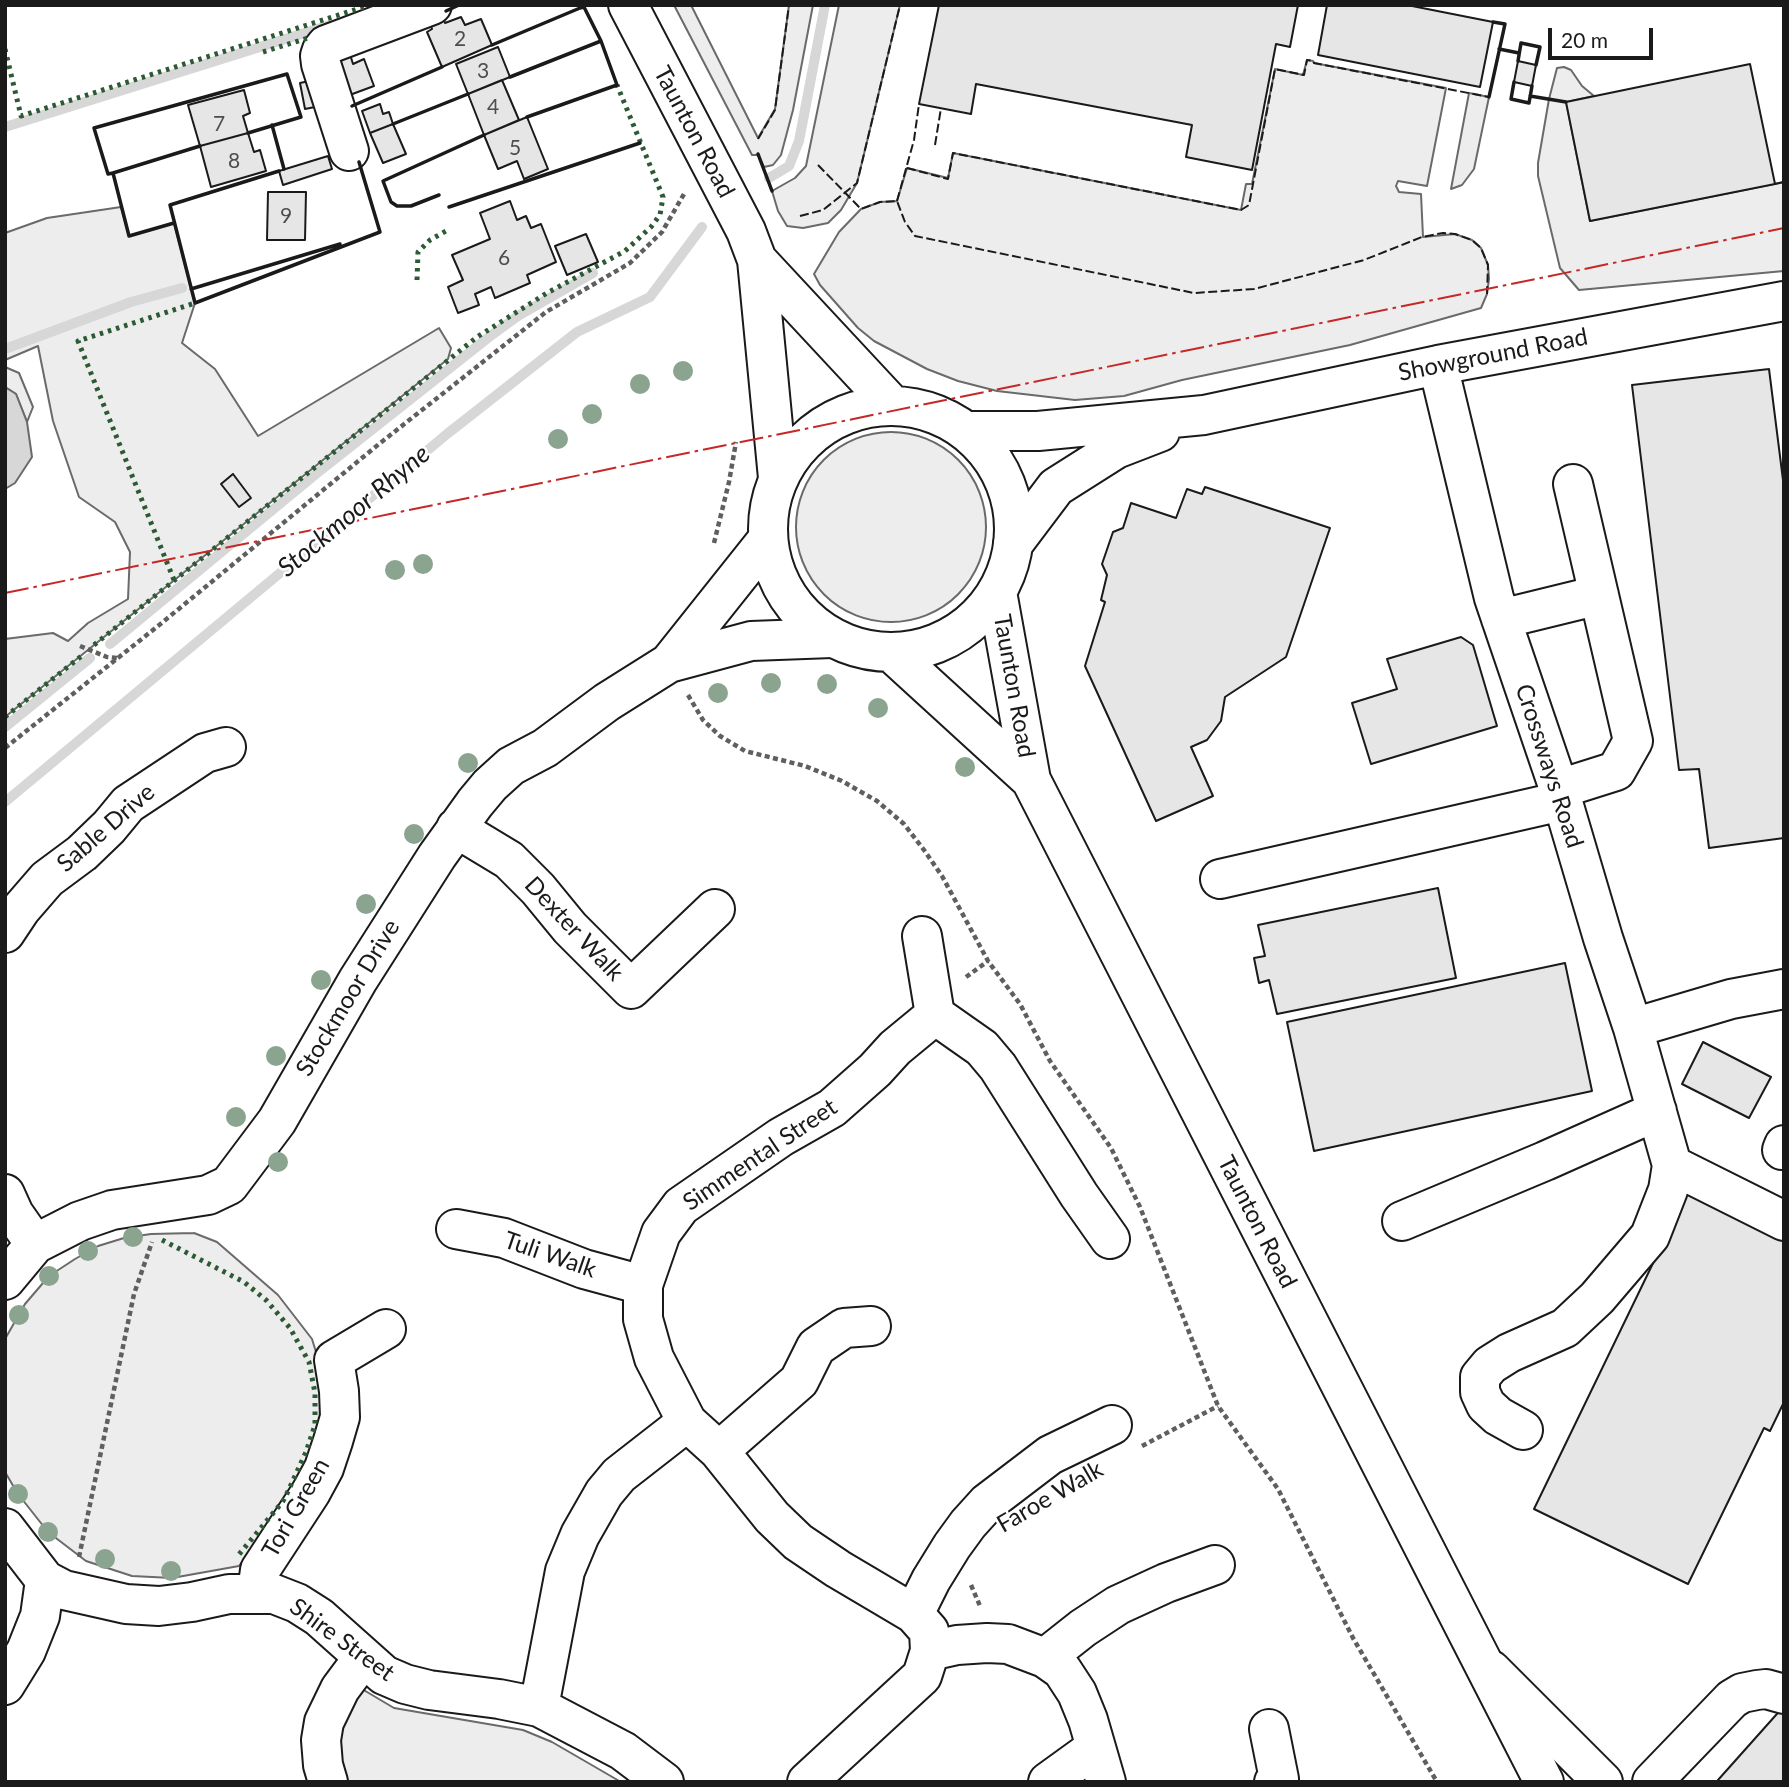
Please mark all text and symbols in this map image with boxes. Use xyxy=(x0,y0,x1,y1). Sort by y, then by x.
scale bar xyxy=(1551,14,1656,58)
house number: 2 xyxy=(454,26,466,52)
text: 20 m xyxy=(1561,27,1608,52)
house number: 3 xyxy=(477,58,489,84)
street label: Taunton Road xyxy=(647,61,741,203)
house number: 4 xyxy=(487,94,499,120)
house number: 7 xyxy=(213,111,225,137)
house number: 5 xyxy=(509,135,521,161)
house number: 8 xyxy=(228,148,240,174)
house number: 9 xyxy=(280,203,292,229)
house number: 6 xyxy=(498,245,510,271)
street label: Showground Road xyxy=(1396,323,1590,387)
water label: Stockmoor Rhyne xyxy=(272,438,436,584)
street label: Taunton Road xyxy=(987,612,1041,760)
street label: Crossways Road xyxy=(1509,680,1589,852)
street label: Sable Drive xyxy=(51,778,161,878)
street label: Dexter Walk xyxy=(518,871,630,987)
street label: Stockmoor Drive xyxy=(290,915,406,1081)
street label: Simmental Street xyxy=(678,1093,842,1217)
street label: Taunton Road xyxy=(1211,1151,1303,1293)
street label: Tuli Walk xyxy=(500,1226,600,1284)
street label: Tori Green xyxy=(256,1453,336,1563)
street label: Faroe Walk xyxy=(992,1455,1108,1539)
street label: Shire Street xyxy=(284,1592,400,1688)

